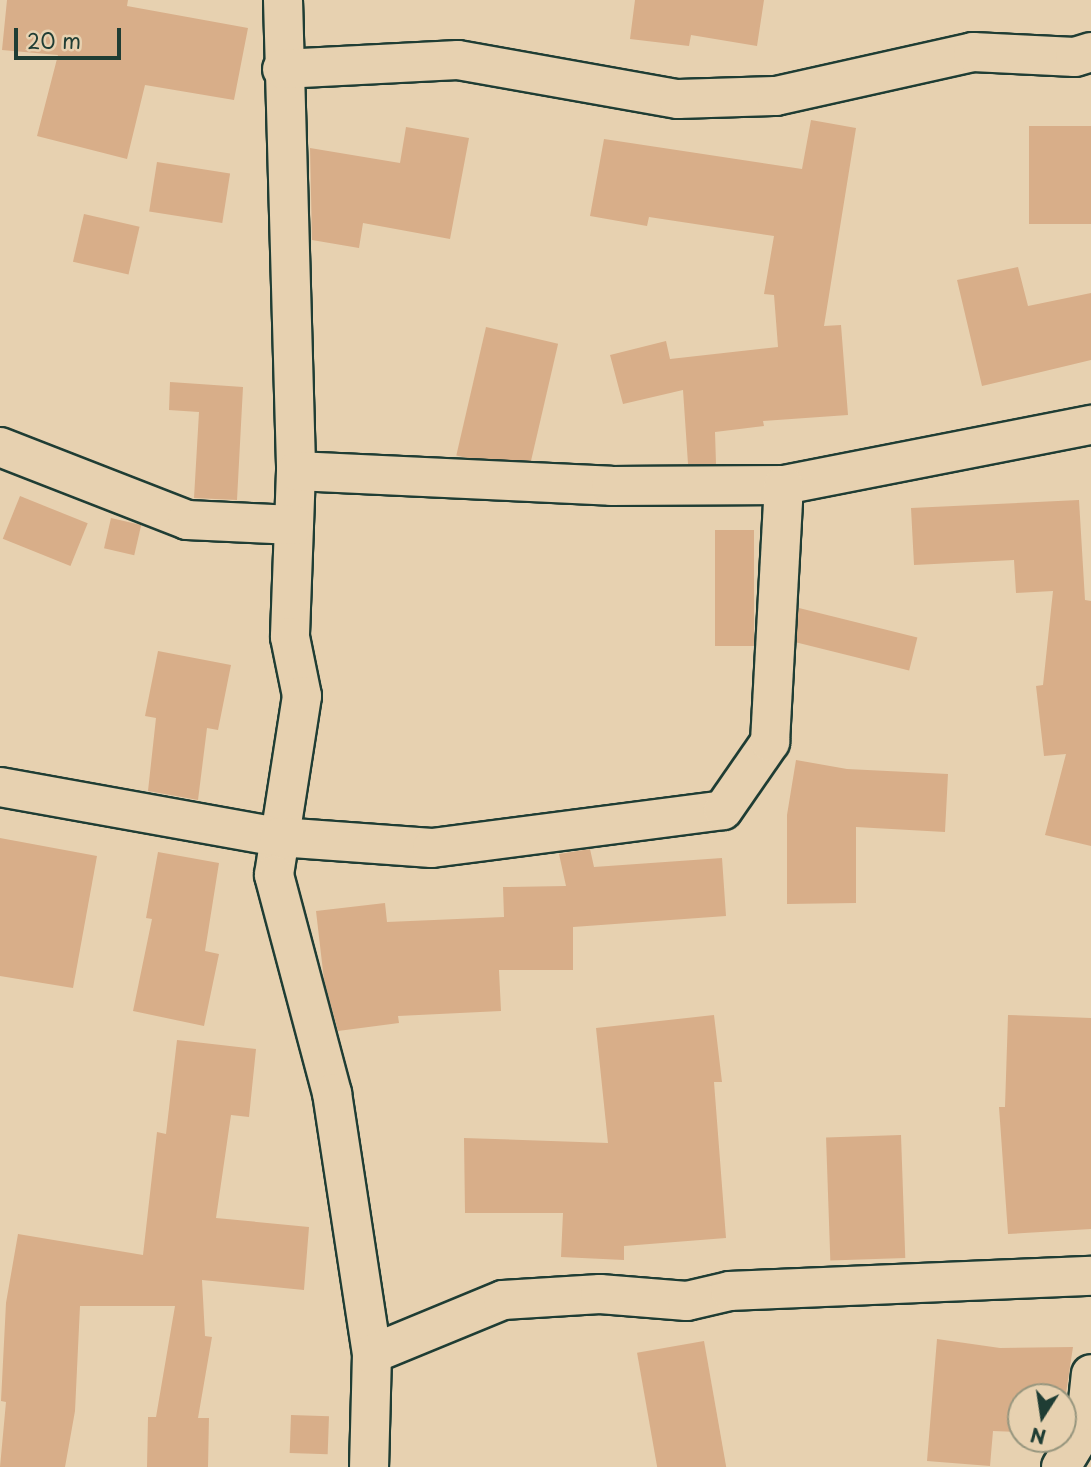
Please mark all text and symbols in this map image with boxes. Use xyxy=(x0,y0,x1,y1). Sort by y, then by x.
scale bar xyxy=(18,14,124,58)
text: 20 m xyxy=(27,24,81,56)
north arrow xyxy=(1007,1383,1077,1453)
text: N xyxy=(1028,1421,1048,1452)

